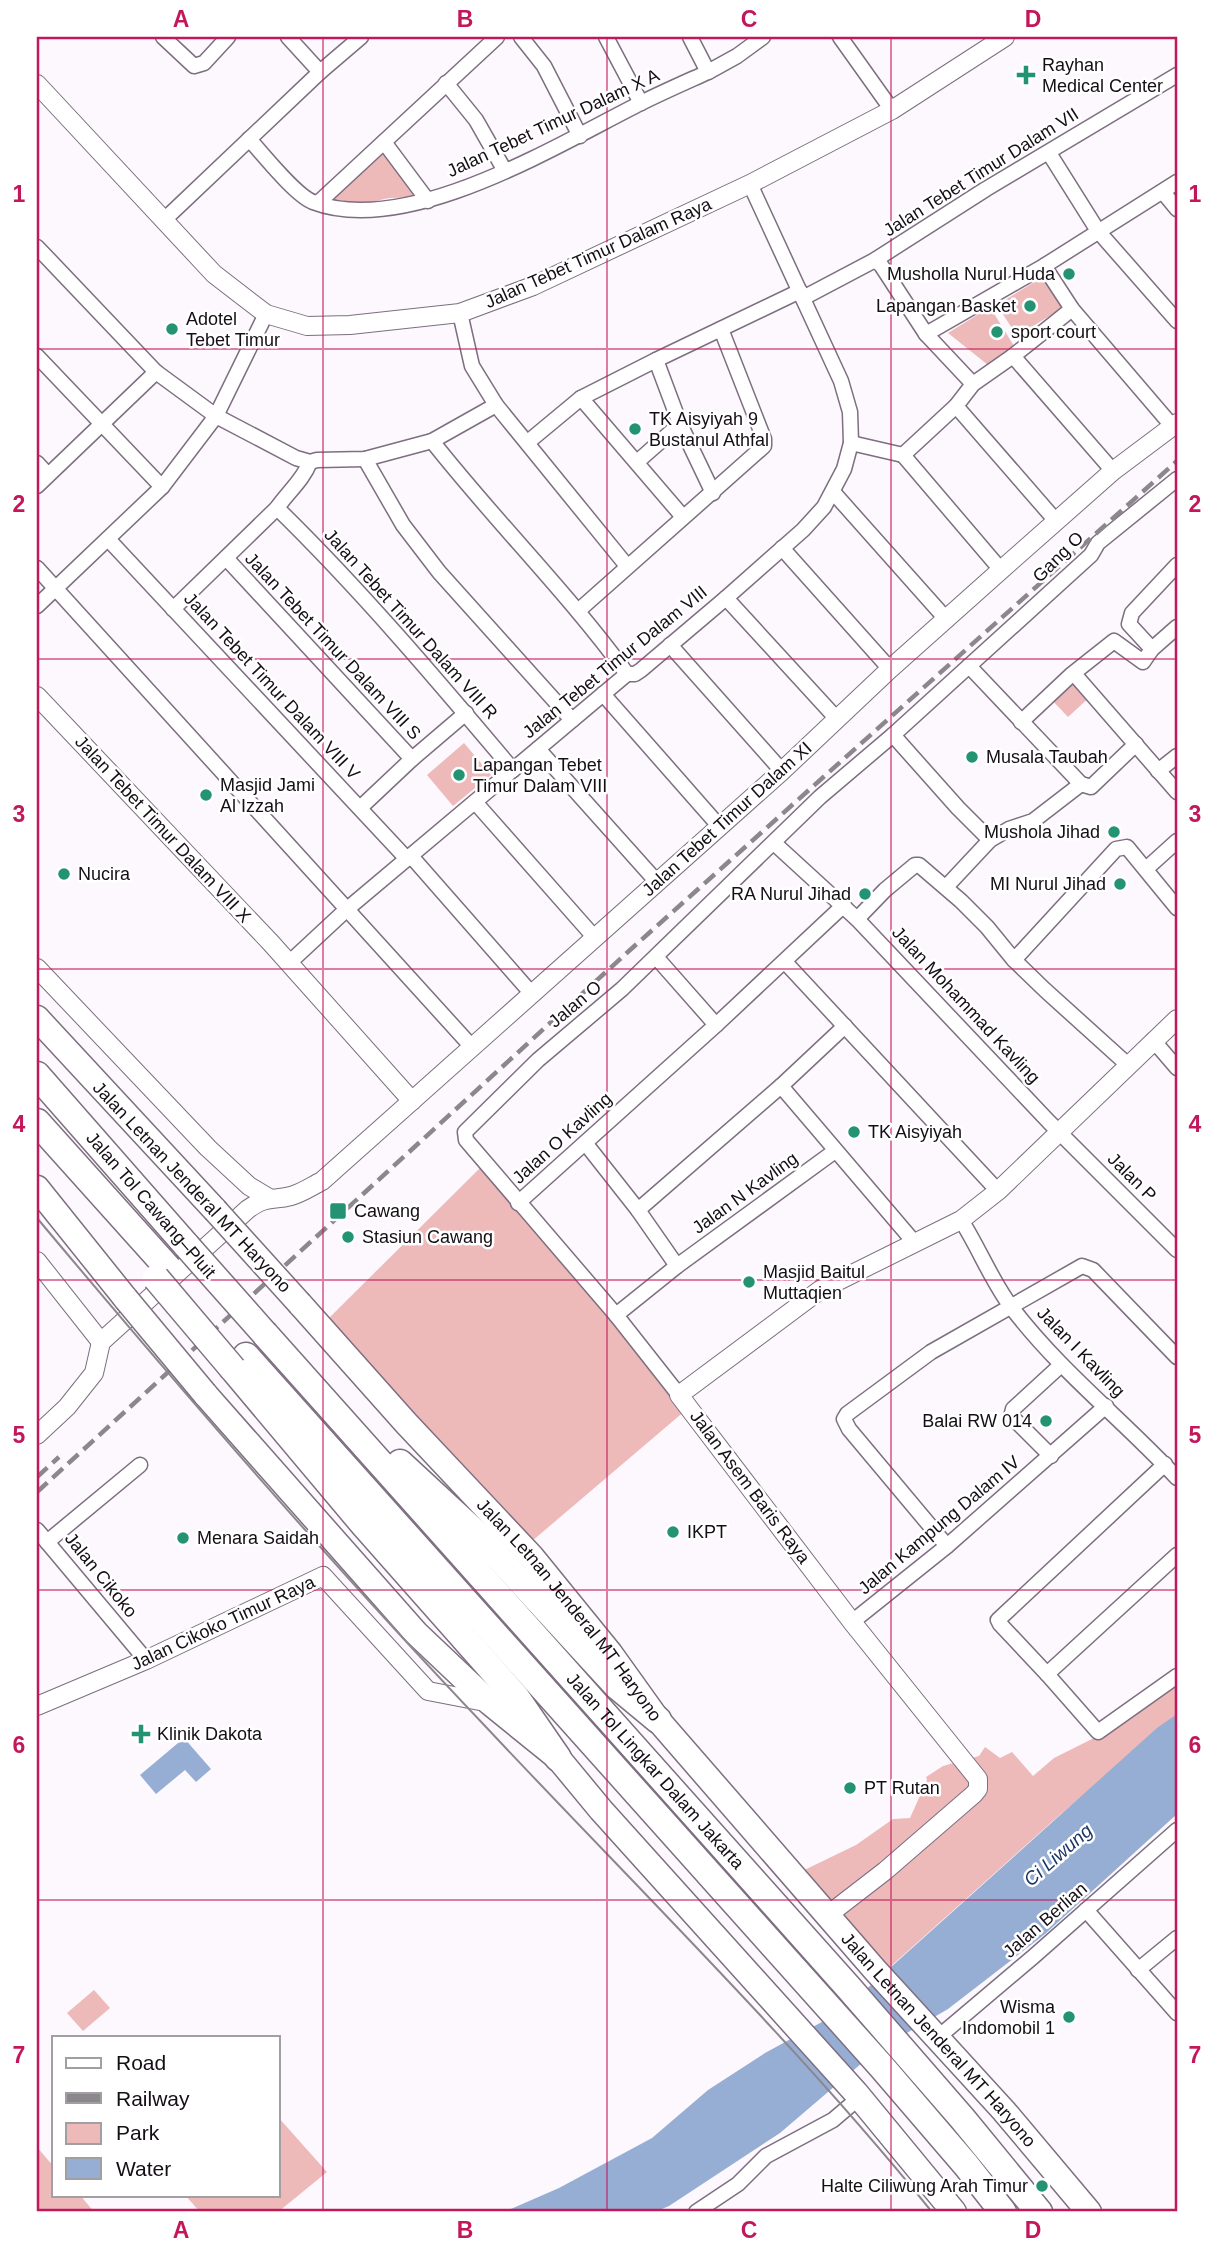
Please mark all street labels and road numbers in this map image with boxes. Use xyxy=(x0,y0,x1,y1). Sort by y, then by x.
street label: Jalan Tebet Timur Dalam X A xyxy=(444,65,662,181)
street label: Jalan Tebet Timur Dalam VII xyxy=(880,104,1082,240)
street label: Jalan Tebet Timur Dalam Raya xyxy=(482,193,715,312)
street label: Jalan Tebet Timur Dalam VIII R xyxy=(320,525,502,723)
street label: Gang O xyxy=(1029,528,1087,586)
street label: Jalan Tebet Timur Dalam VIII S xyxy=(241,549,425,743)
street label: Jalan Tebet Timur Dalam VIII xyxy=(519,582,711,742)
street label: Jalan Tebet Timur Dalam VIII V xyxy=(180,589,364,783)
street label: Jalan Tebet Timur Dalam VIII X xyxy=(71,732,255,926)
street label: Jalan Tebet Timur Dalam XI xyxy=(638,738,816,900)
street label: Jalan Mohammad Kavling xyxy=(888,922,1044,1088)
street label: Jalan O xyxy=(545,976,605,1032)
street label: Jalan Letnan Jenderal MT Haryono xyxy=(89,1077,295,1297)
street label: Jalan O Kavling xyxy=(508,1088,616,1188)
street label: Jalan Tol Cawang–Pluit xyxy=(82,1128,220,1282)
street label: Jalan N Kavling xyxy=(689,1148,801,1238)
street label: Jalan P xyxy=(1104,1149,1160,1205)
street label: Jalan I Kavling xyxy=(1033,1303,1129,1401)
street label: Jalan Asem Baris Raya xyxy=(686,1407,815,1568)
street label: Jalan Kampung Dalam IV xyxy=(854,1452,1024,1598)
street label: Jalan Letnan Jenderal MT Haryono xyxy=(473,1495,666,1725)
street label: Jalan Cikoko xyxy=(61,1529,141,1621)
street label: Jalan Cikoko Timur Raya xyxy=(128,1571,319,1674)
street label: Jalan Tol Lingkar Dalam Jakarta xyxy=(563,1669,749,1874)
street label: Jalan Berlian xyxy=(999,1878,1091,1962)
street label: Jalan Letnan Jenderal MT Haryono xyxy=(837,1929,1040,2151)

